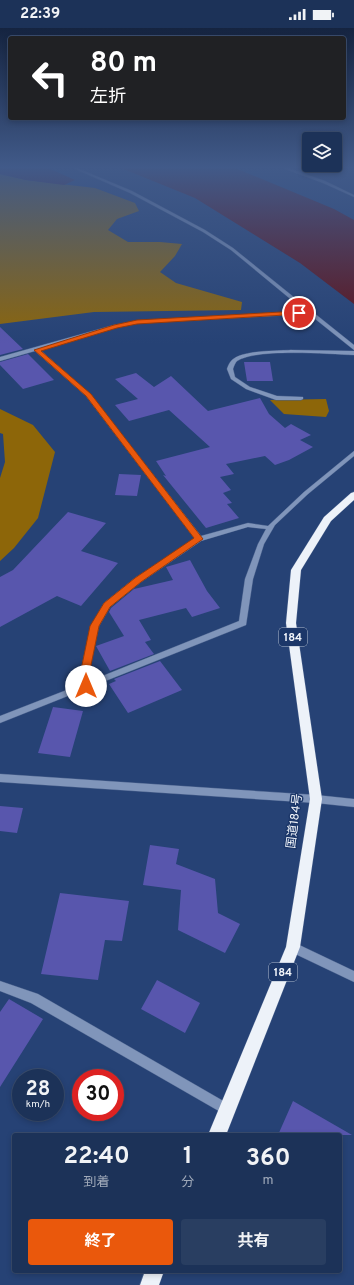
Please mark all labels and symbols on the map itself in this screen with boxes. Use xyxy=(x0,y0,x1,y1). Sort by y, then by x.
pin xyxy=(282,296,316,330)
road number: 184 xyxy=(279,628,307,646)
position arrow xyxy=(65,665,107,707)
street label: 国道184号 xyxy=(284,793,306,850)
road number: 184 xyxy=(269,963,297,981)
speed limit sign: 30 xyxy=(72,1069,124,1121)

